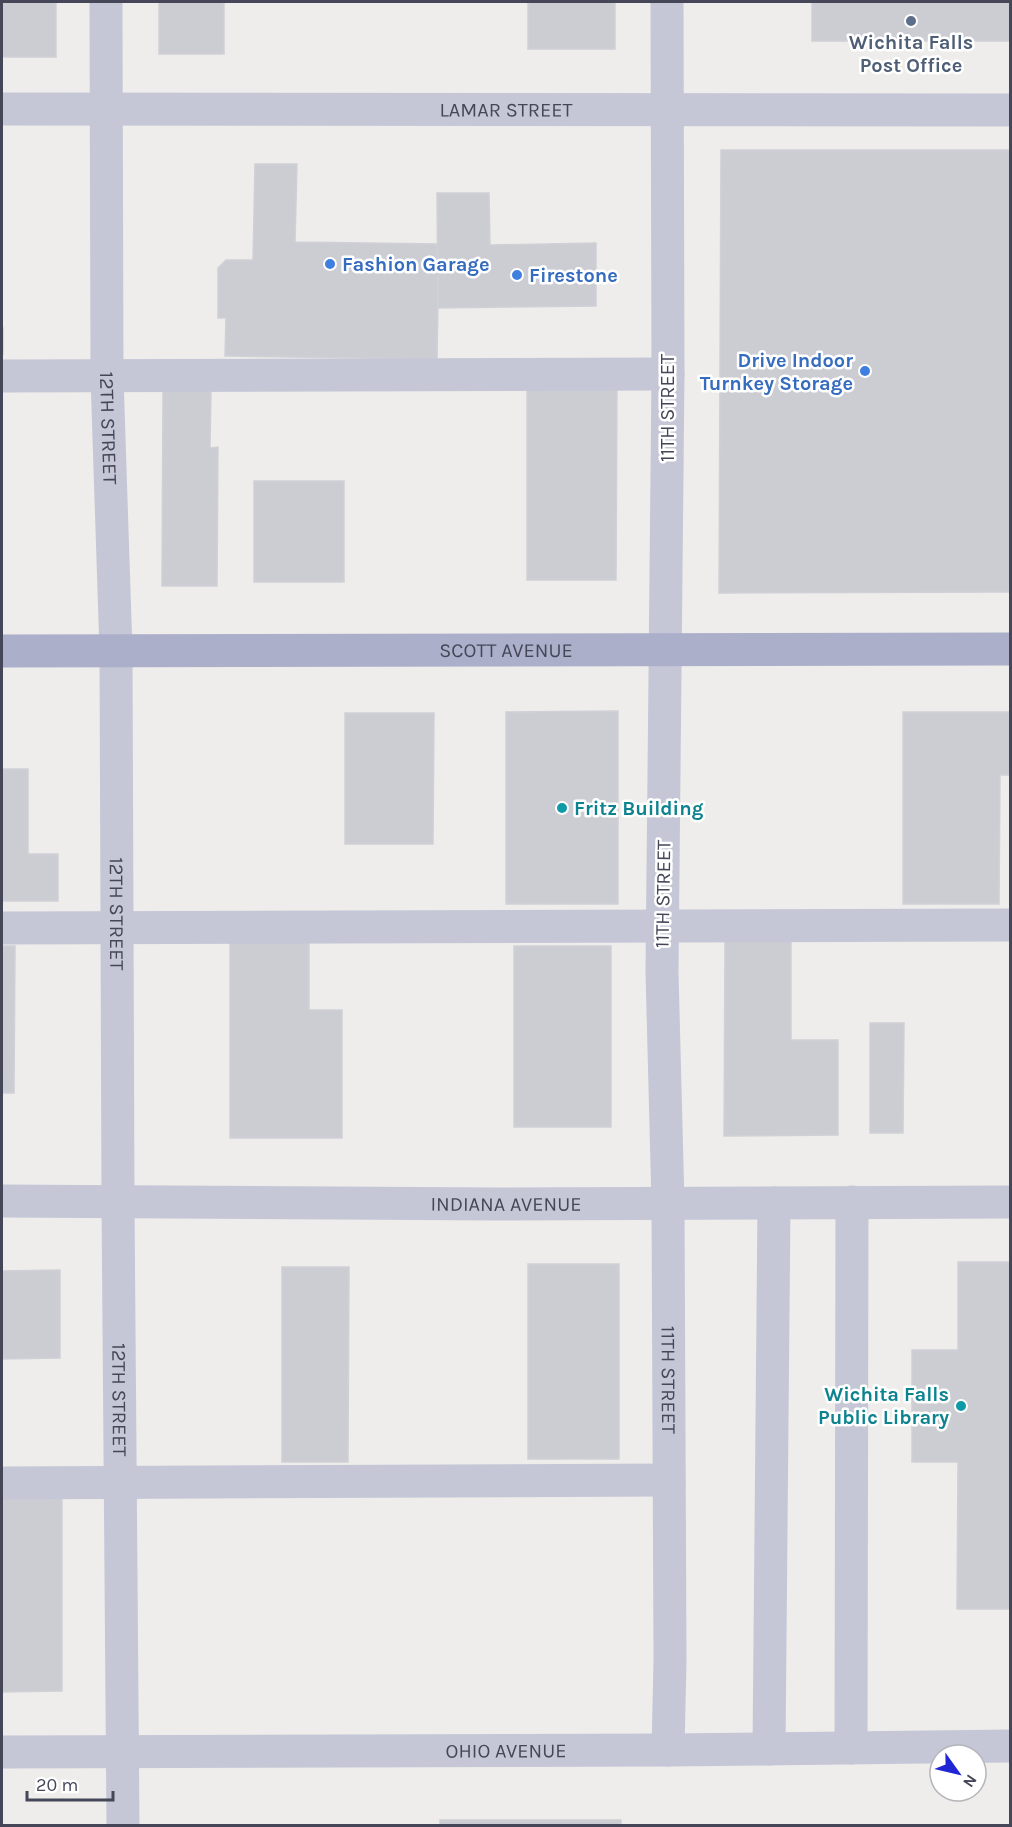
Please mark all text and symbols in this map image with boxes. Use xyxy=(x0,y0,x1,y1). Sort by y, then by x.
marker: Wichita Falls Post Office xyxy=(904,14,918,28)
place label: Wichita Falls Post Office xyxy=(849,31,973,77)
street label: LAMAR STREET xyxy=(439,98,573,121)
place label: Fashion Garage xyxy=(342,253,490,276)
marker: Fashion Garage xyxy=(323,257,337,271)
place label: Firestone xyxy=(529,264,618,287)
marker: Firestone xyxy=(510,268,524,282)
place label: Drive Indoor Turnkey Storage xyxy=(700,349,853,395)
street label: 11TH STREET xyxy=(656,354,679,462)
marker: Drive Indoor Turnkey Storage xyxy=(858,364,872,378)
street label: 12TH STREET xyxy=(95,371,122,485)
street label: SCOTT AVENUE xyxy=(439,638,573,662)
place label: Fritz Building xyxy=(574,797,704,820)
marker: Fritz Building xyxy=(555,801,569,815)
street label: 11TH STREET xyxy=(651,840,675,948)
street label: 12TH STREET xyxy=(105,857,129,971)
street label: INDIANA AVENUE xyxy=(430,1192,582,1216)
street label: 11TH STREET xyxy=(657,1326,681,1434)
street label: 12TH STREET xyxy=(108,1343,132,1457)
place label: Wichita Falls Public Library xyxy=(818,1383,949,1429)
marker: Wichita Falls Public Library xyxy=(954,1399,968,1413)
street label: OHIO AVENUE xyxy=(445,1739,567,1762)
north arrow xyxy=(928,1743,988,1803)
scale bar xyxy=(27,1764,112,1802)
text: N xyxy=(959,1771,981,1791)
text: 20 m xyxy=(36,1774,78,1796)

